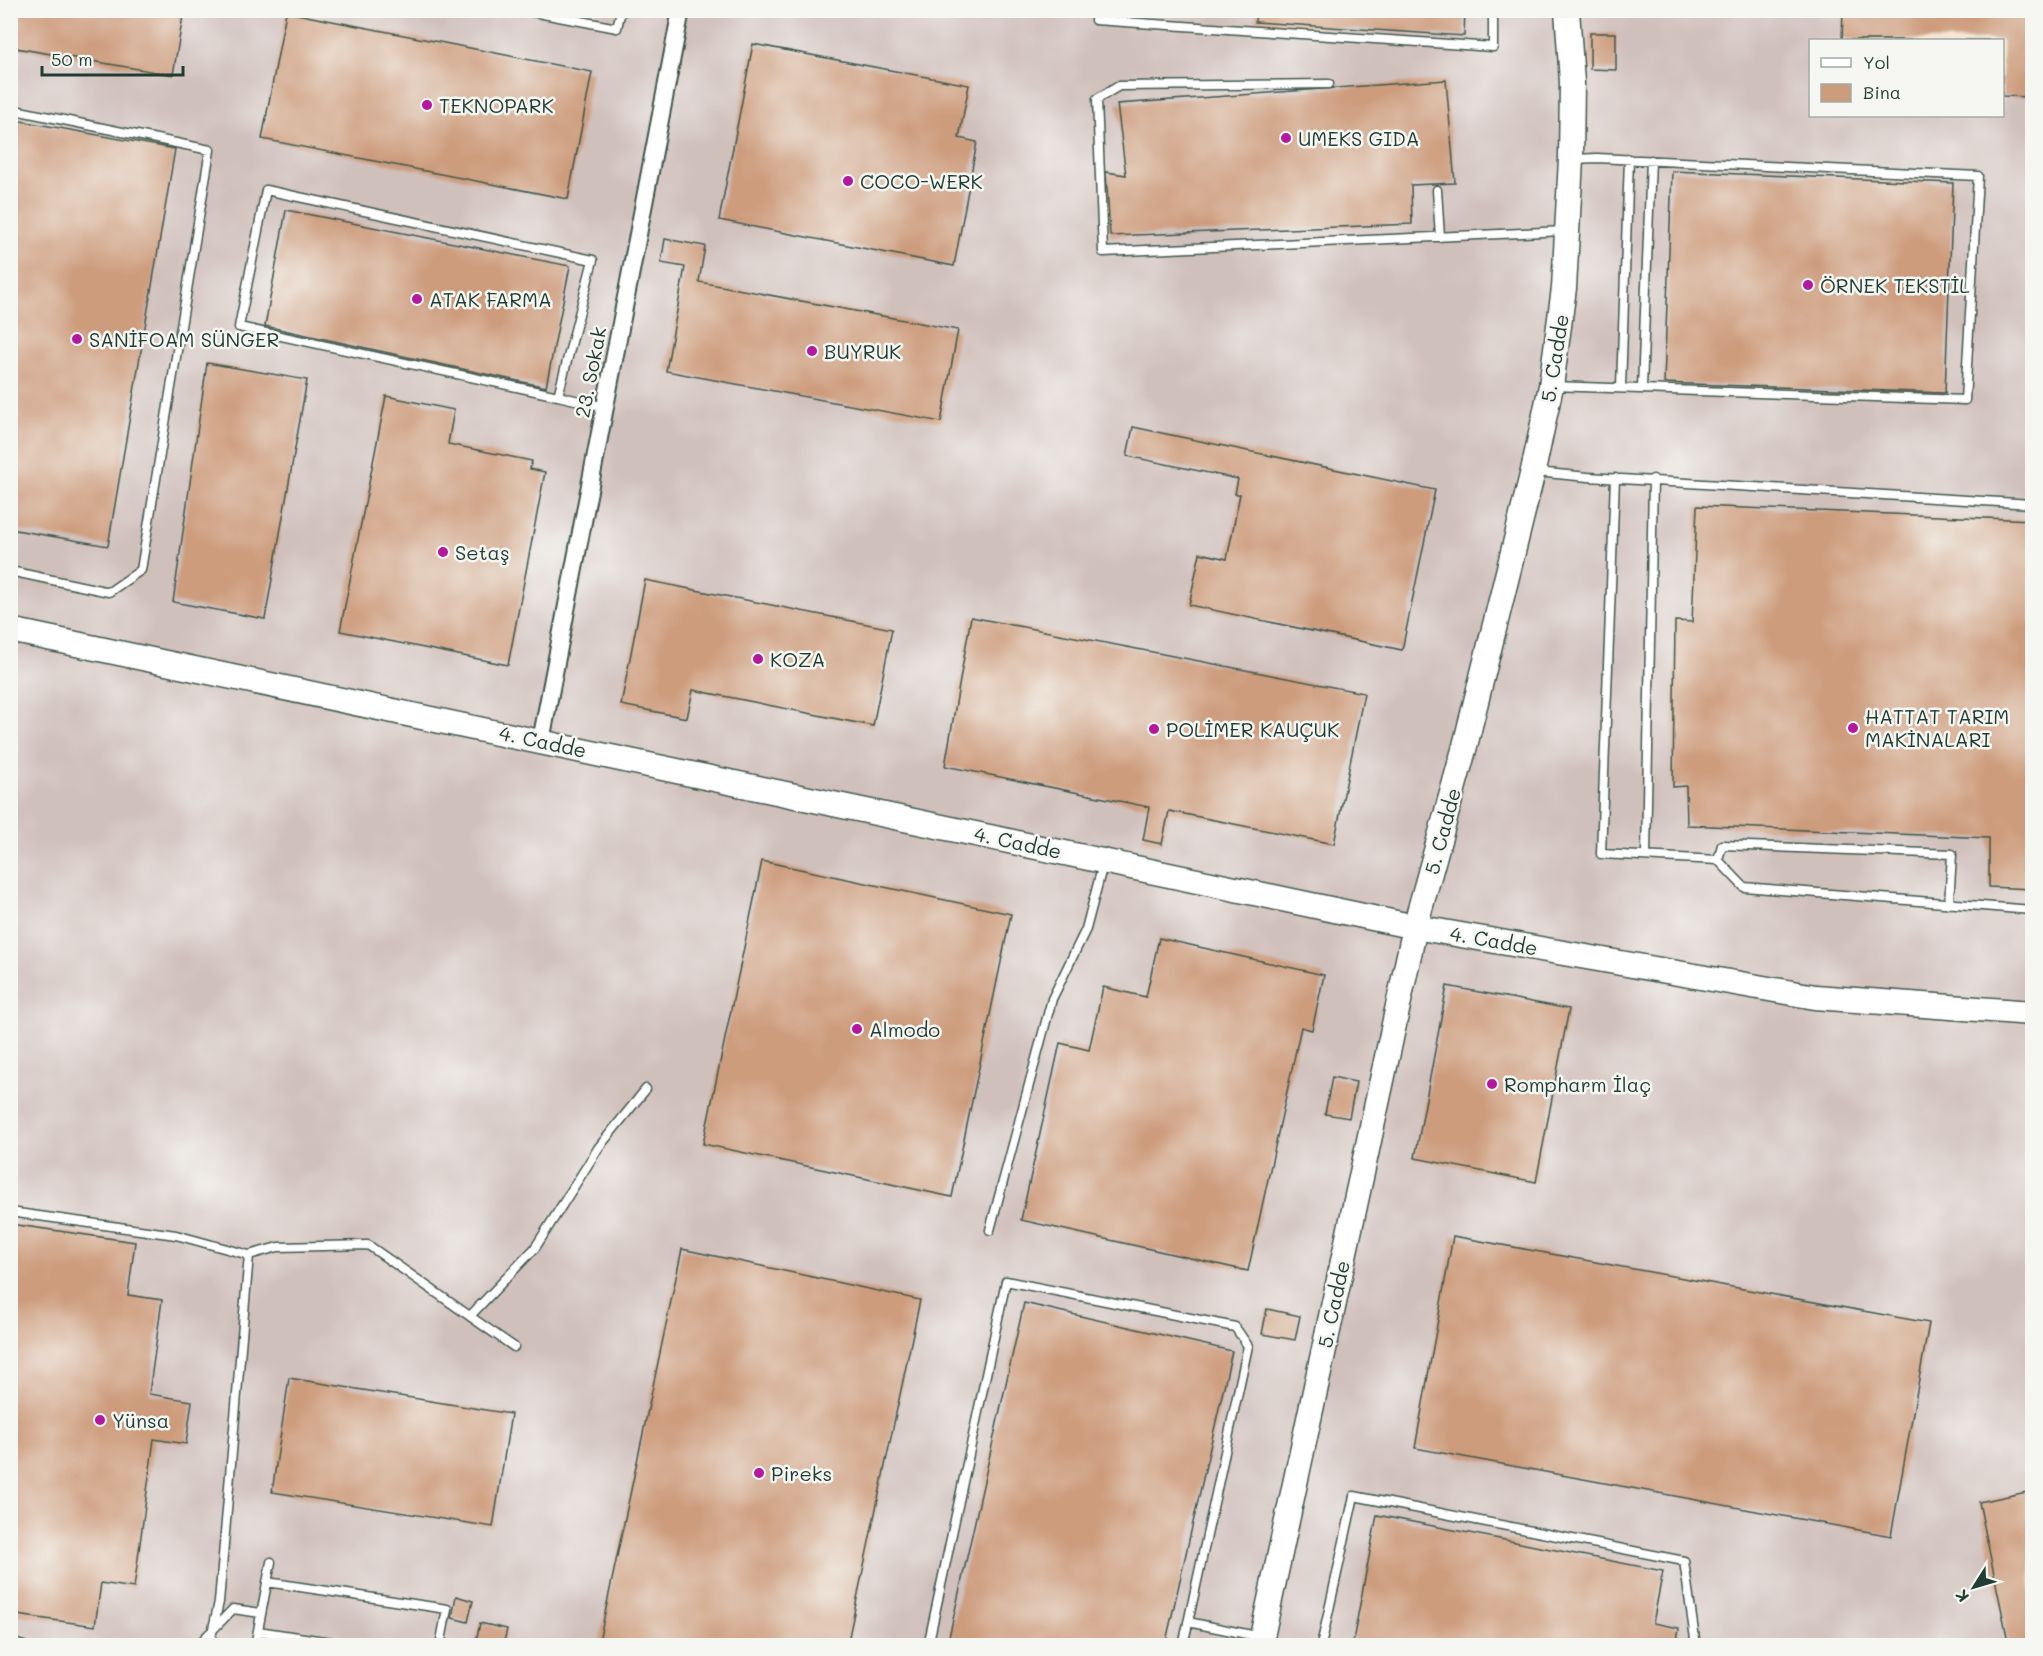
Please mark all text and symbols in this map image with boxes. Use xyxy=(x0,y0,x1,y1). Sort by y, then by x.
scale bar xyxy=(42,39,183,77)
legend xyxy=(1809,39,2004,117)
text: 50 m xyxy=(51,47,93,71)
text: Yol xyxy=(1863,50,1890,74)
text: Bina xyxy=(1863,80,1901,104)
place label: TEKNOPARK xyxy=(439,92,554,118)
marker: TEKNOPARK xyxy=(420,98,434,112)
place label: UMEKS GIDA xyxy=(1298,125,1420,151)
marker: UMEKS GIDA xyxy=(1279,131,1293,145)
place label: COCO-WERK xyxy=(860,168,983,194)
marker: COCO-WERK xyxy=(841,174,855,188)
place label: ÖRNEK TEKSTİL xyxy=(1820,272,1970,298)
marker: ÖRNEK TEKSTİL xyxy=(1801,278,1815,292)
place label: ATAK FARMA xyxy=(429,286,552,312)
marker: ATAK FARMA xyxy=(410,292,424,306)
street label: 5. Cadde xyxy=(1534,312,1574,404)
street label: 23. Sokak xyxy=(568,324,612,420)
place label: SANİFOAM SÜNGER xyxy=(89,326,279,352)
marker: SANİFOAM SÜNGER xyxy=(70,332,84,346)
place label: BUYRUK xyxy=(824,338,901,364)
marker: BUYRUK xyxy=(805,344,819,358)
place label: Setaş xyxy=(455,539,510,565)
marker: Setaş xyxy=(436,545,450,559)
place label: KOZA xyxy=(770,646,825,672)
marker: KOZA xyxy=(751,652,765,666)
place label: HATTAT TARIM MAKİNALARI xyxy=(1865,703,2009,752)
place label: POLİMER KAUÇUK xyxy=(1166,716,1339,742)
street label: 4. Cadde xyxy=(497,719,589,763)
marker: HATTAT TARIM MAKİNALARI xyxy=(1846,721,1860,735)
marker: POLİMER KAUÇUK xyxy=(1147,722,1161,736)
street label: 5. Cadde xyxy=(1418,785,1466,877)
street label: 4. Cadde xyxy=(972,820,1064,864)
street label: 4. Cadde xyxy=(1448,920,1540,960)
place label: Almodo xyxy=(869,1016,940,1042)
marker: Almodo xyxy=(850,1022,864,1036)
place label: Rompharm İlaç xyxy=(1504,1071,1651,1097)
marker: Rompharm İlaç xyxy=(1485,1077,1499,1091)
street label: 5. Cadde xyxy=(1311,1258,1355,1350)
place label: Yünsa xyxy=(112,1407,169,1433)
marker: Yünsa xyxy=(93,1413,107,1427)
place label: Pireks xyxy=(771,1460,832,1486)
marker: Pireks xyxy=(752,1466,766,1480)
north arrow xyxy=(1944,1557,2004,1617)
text: K xyxy=(1950,1586,1973,1607)

